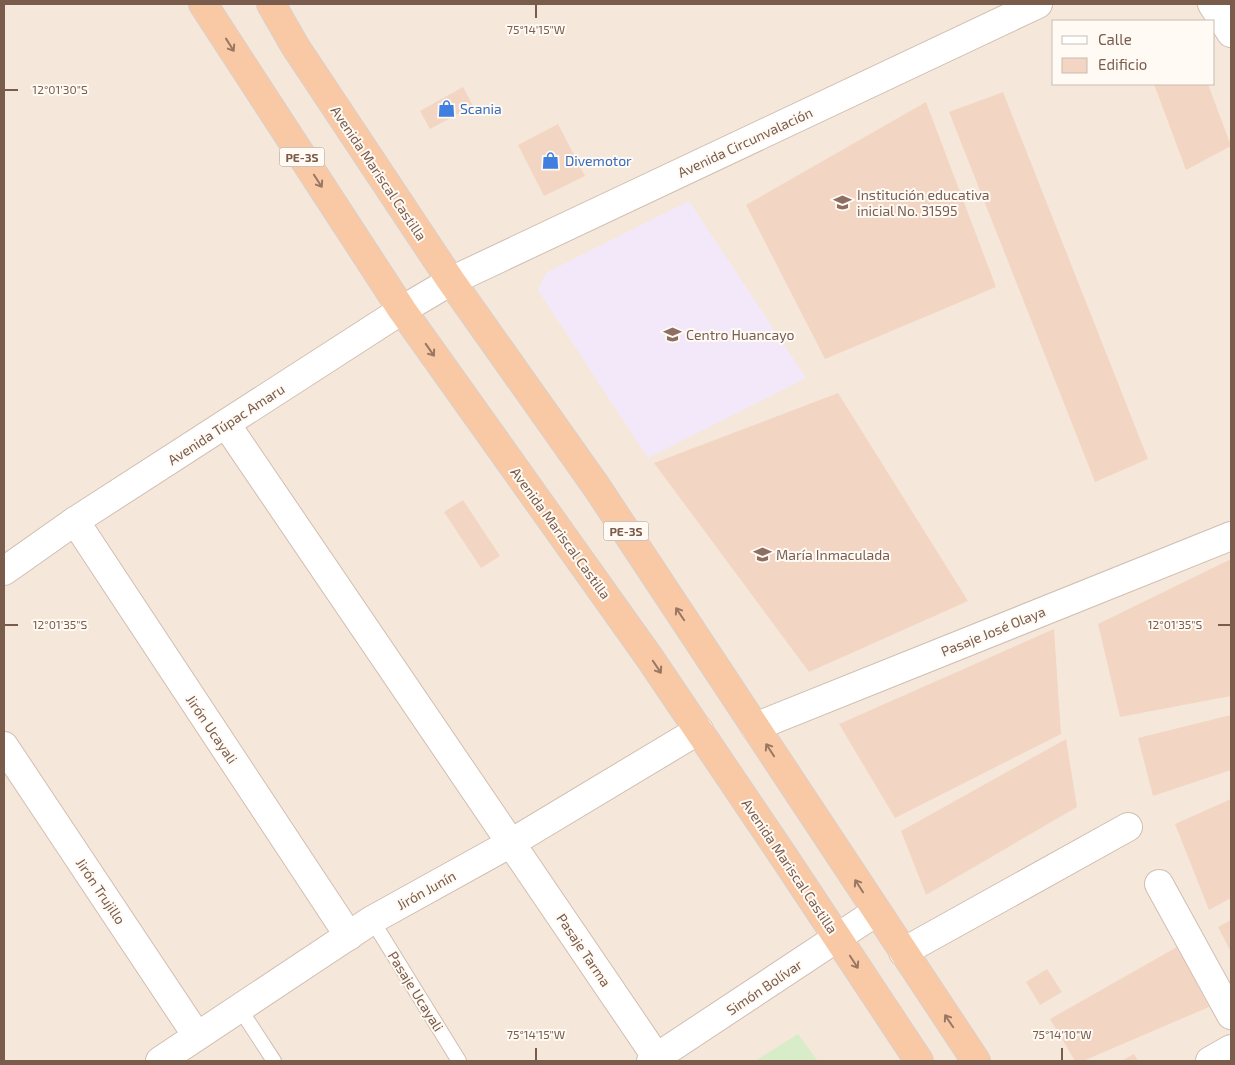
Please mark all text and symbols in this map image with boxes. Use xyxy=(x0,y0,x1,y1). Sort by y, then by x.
legend xyxy=(1052,20,1215,85)
text: 75°14'15"W xyxy=(507,22,565,36)
text: Calle xyxy=(1098,30,1132,48)
one-way arrow xyxy=(225,37,235,51)
text: Edificio xyxy=(1098,55,1147,73)
text: 12°01'30"S xyxy=(32,82,88,96)
shop icon: Scania xyxy=(436,98,456,118)
place label: Scania xyxy=(460,100,502,117)
street label: Avenida Mariscal Castilla xyxy=(328,102,430,244)
street label: Avenida Circunvalación xyxy=(675,103,815,181)
road number: PE-3S xyxy=(280,148,324,166)
shop icon: Divemotor xyxy=(541,150,561,170)
place label: Divemotor xyxy=(565,152,632,169)
one-way arrow xyxy=(313,174,323,188)
place label: Institución educativa inicial No. 31595 xyxy=(857,186,989,219)
school or university icon: Institución educativa inicial No. 31595 xyxy=(833,192,853,212)
school or university icon: Centro Huancayo xyxy=(662,324,682,344)
place label: Centro Huancayo xyxy=(686,326,794,343)
one-way arrow xyxy=(425,343,435,357)
street label: Avenida Túpac Amaru xyxy=(164,380,288,468)
street label: Avenida Mariscal Castilla xyxy=(507,464,615,602)
road number: PE-3S xyxy=(604,522,648,540)
school or university icon: María Inmaculada xyxy=(752,544,772,564)
place label: María Inmaculada xyxy=(776,546,890,563)
street label: Pasaje José Olaya xyxy=(938,602,1048,660)
one-way arrow xyxy=(675,607,686,621)
text: 12°01'35"S xyxy=(33,617,88,631)
text: 12°01'35"S xyxy=(1148,617,1203,631)
one-way arrow xyxy=(652,660,662,674)
street label: Jirón Ucayali xyxy=(183,691,241,767)
one-way arrow xyxy=(765,743,775,757)
street label: Avenida Mariscal Castilla xyxy=(739,795,841,937)
street label: Jirón Trujillo xyxy=(73,855,129,927)
street label: Jirón Junín xyxy=(393,867,459,913)
one-way arrow xyxy=(854,879,864,893)
street label: Pasaje Tarma xyxy=(553,910,615,990)
street label: Pasaje Ucayali xyxy=(385,948,447,1034)
street label: Simón Bolívar xyxy=(723,955,805,1019)
one-way arrow xyxy=(849,955,859,969)
one-way arrow xyxy=(944,1014,954,1028)
text: 75°14'15"W xyxy=(507,1027,565,1041)
text: 75°14'10"W xyxy=(1032,1027,1092,1041)

